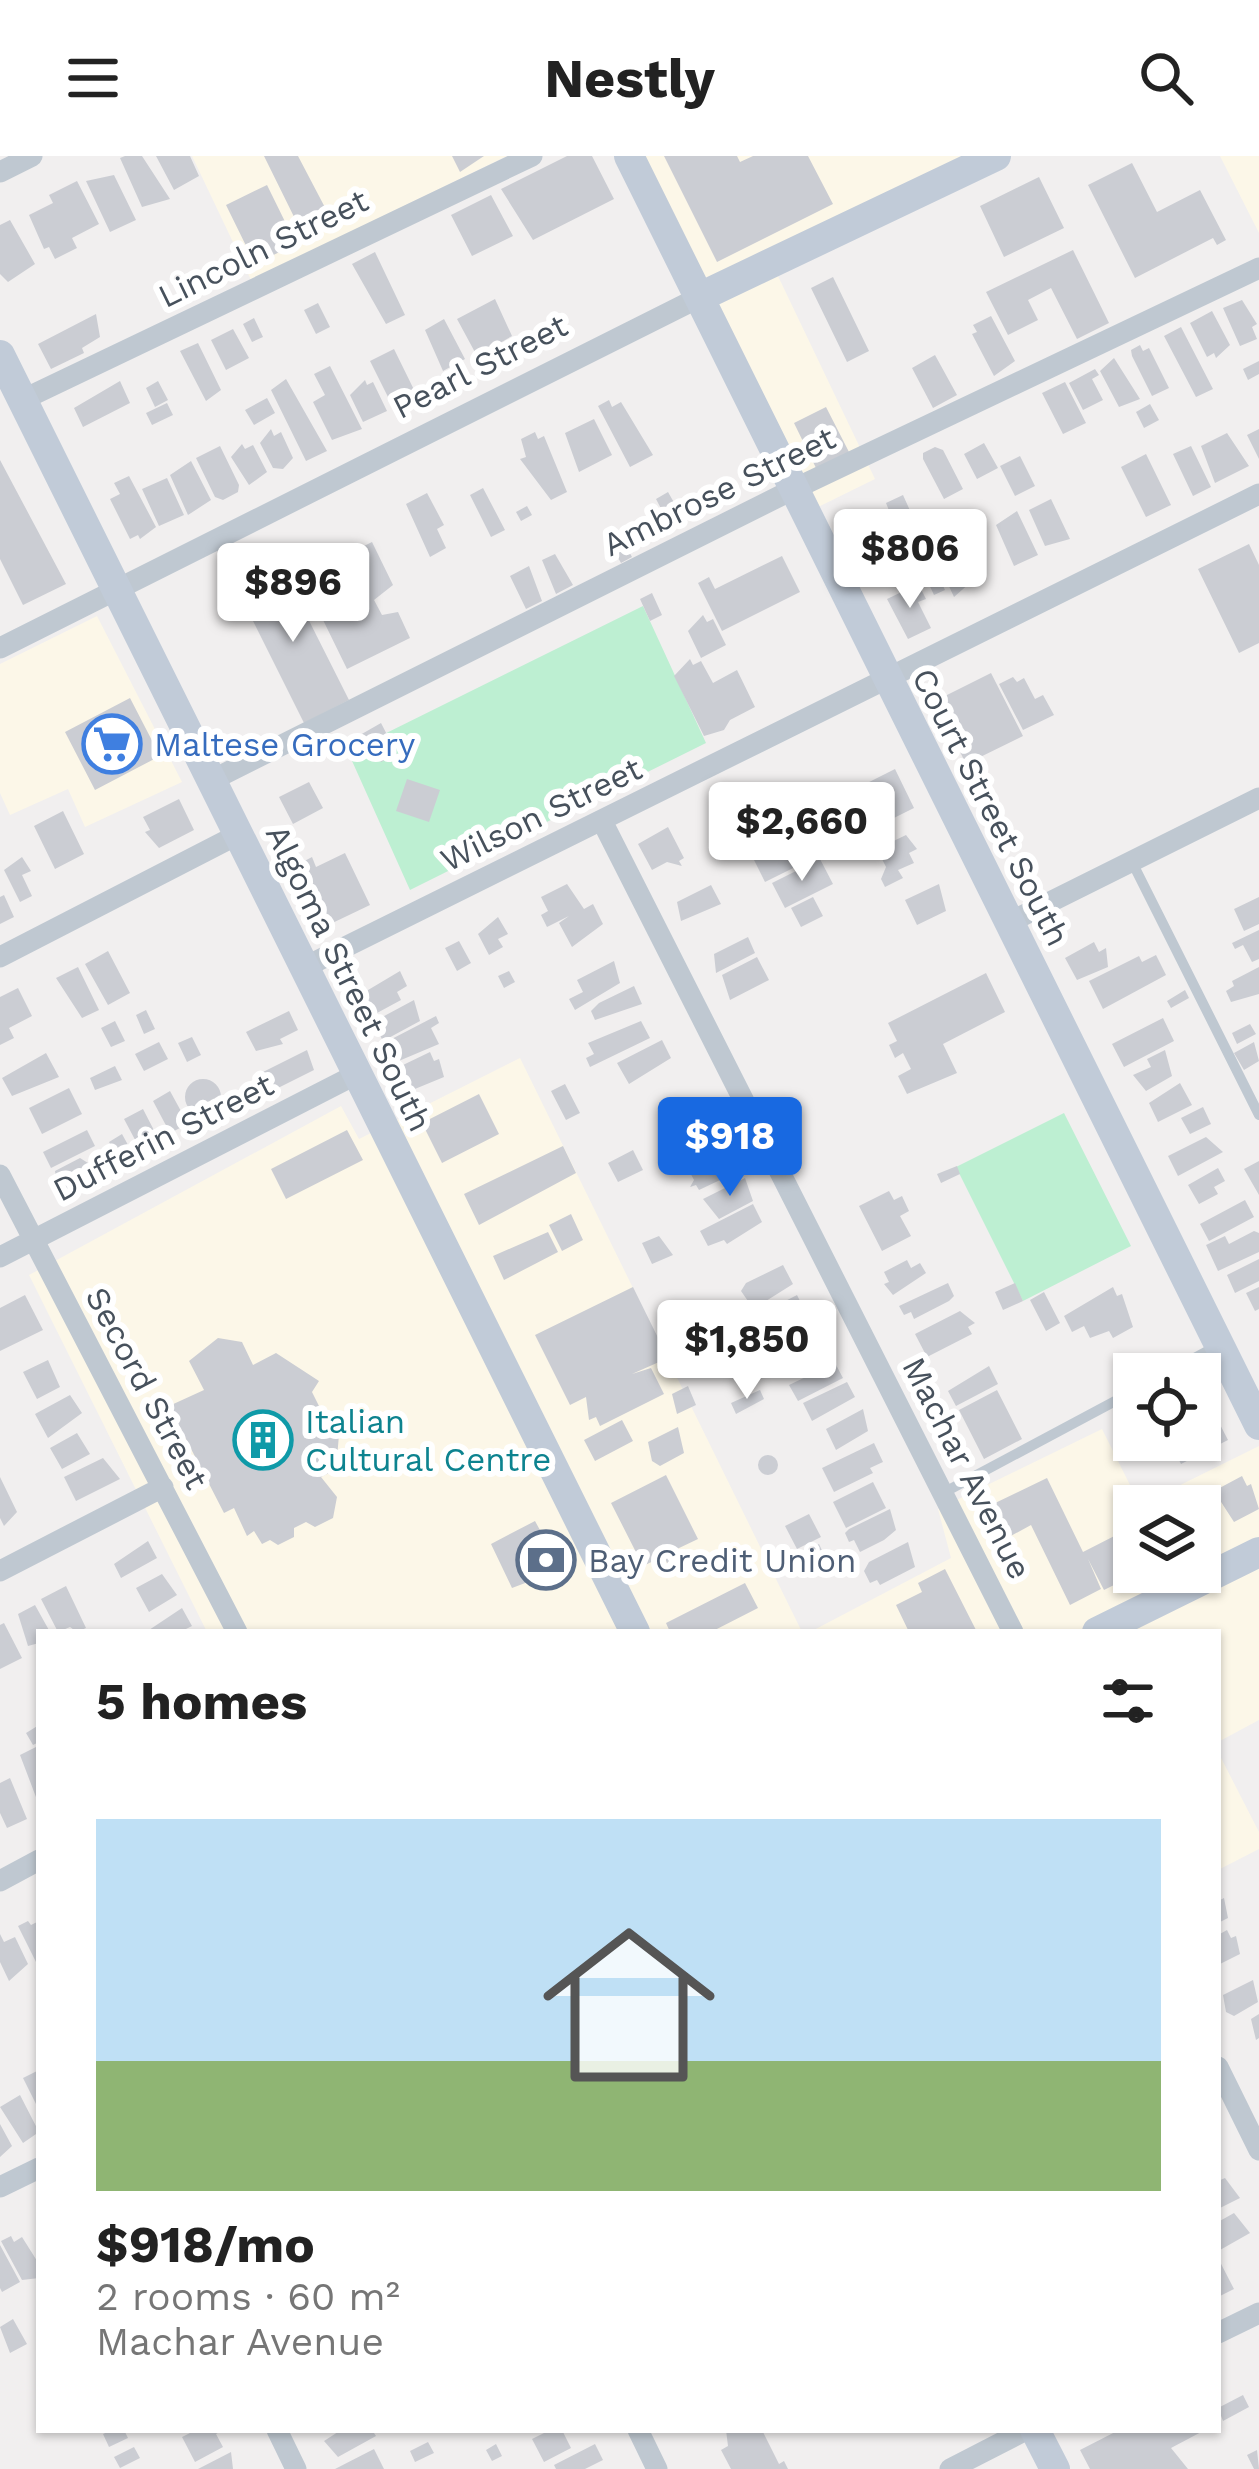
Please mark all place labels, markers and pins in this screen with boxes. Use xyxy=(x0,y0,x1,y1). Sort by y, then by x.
pin: $806 xyxy=(839,509,981,611)
pin: $896 xyxy=(222,543,364,645)
supermarket icon: Maltese Grocery xyxy=(81,713,143,775)
place label: Maltese Grocery xyxy=(154,725,415,764)
pin: $2,660 xyxy=(704,782,900,884)
pin: $918 xyxy=(659,1097,801,1199)
pin: $1,850 xyxy=(649,1300,845,1402)
place label: Italian Cultural Centre xyxy=(305,1402,551,1479)
building icon: Italian Cultural Centre xyxy=(232,1409,294,1471)
bank icon: Bay Credit Union xyxy=(515,1529,577,1591)
place label: Bay Credit Union xyxy=(588,1541,857,1580)

